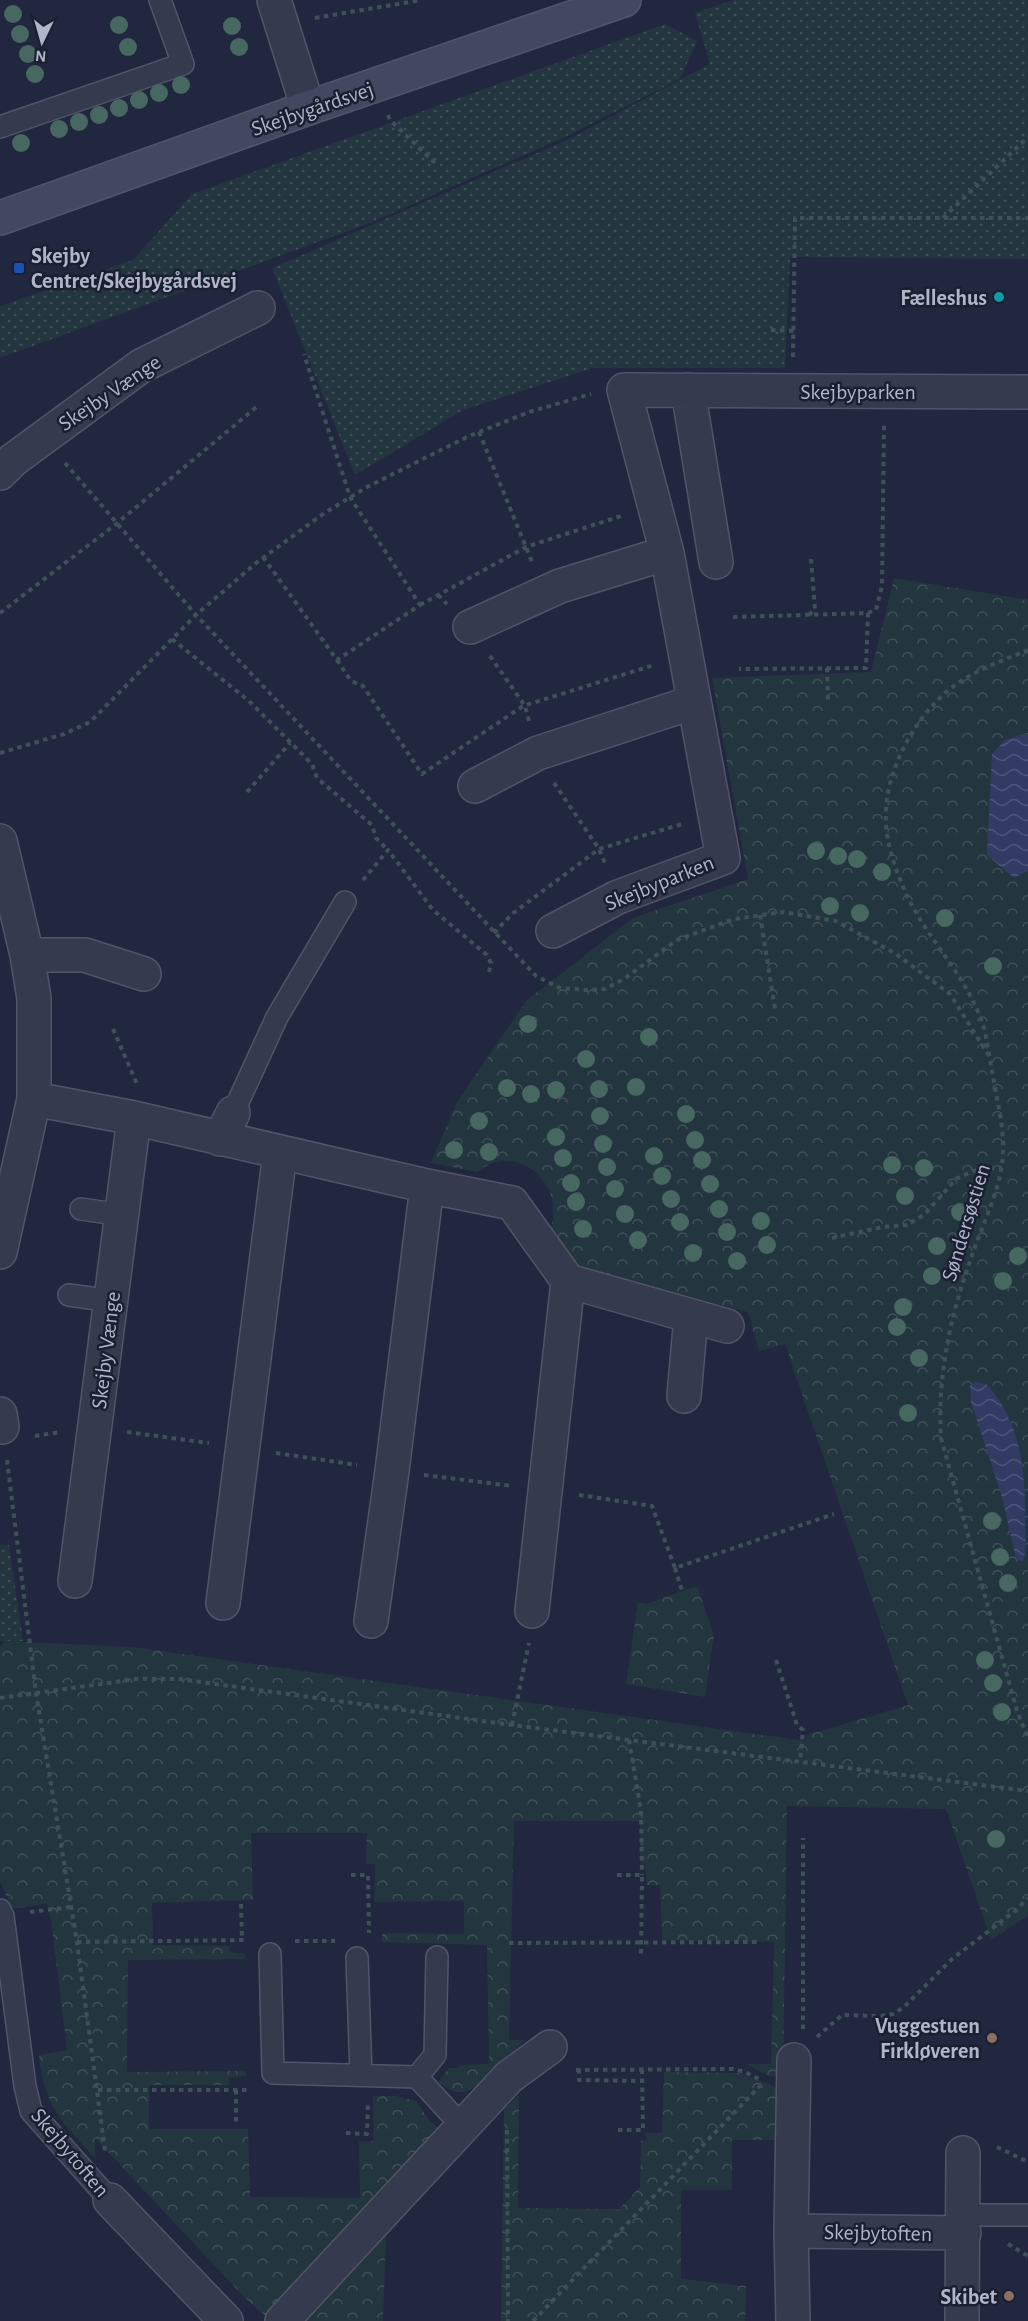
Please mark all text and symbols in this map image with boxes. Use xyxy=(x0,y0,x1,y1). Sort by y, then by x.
north arrow xyxy=(12,12,72,72)
text: N xyxy=(35,47,47,64)
street label: Skejbygårdsvej xyxy=(248,78,376,140)
place label: Skejby Centret/Skejbygårdsvej xyxy=(31,245,237,293)
marker: Skejby Centret/Skejbygårdsvej xyxy=(12,261,26,275)
place label: Fælleshus xyxy=(900,287,987,309)
marker: Fælleshus xyxy=(992,290,1006,304)
street label: Skejby Vænge xyxy=(54,351,165,435)
street label: Skejbyparken xyxy=(800,381,916,403)
street label: Skejbyparken xyxy=(602,851,717,915)
street label: Søndersøstien xyxy=(938,1161,994,1284)
street label: Skejby Vænge xyxy=(88,1290,124,1410)
place label: Vuggestuen Firkløveren xyxy=(875,2015,980,2062)
marker: Vuggestuen Firkløveren xyxy=(985,2031,999,2045)
street label: Skejbytoften xyxy=(27,2104,113,2201)
street label: Skejbytoften xyxy=(824,2221,932,2245)
place label: Skibet xyxy=(940,2286,998,2308)
marker: Skibet xyxy=(1002,2289,1016,2303)

